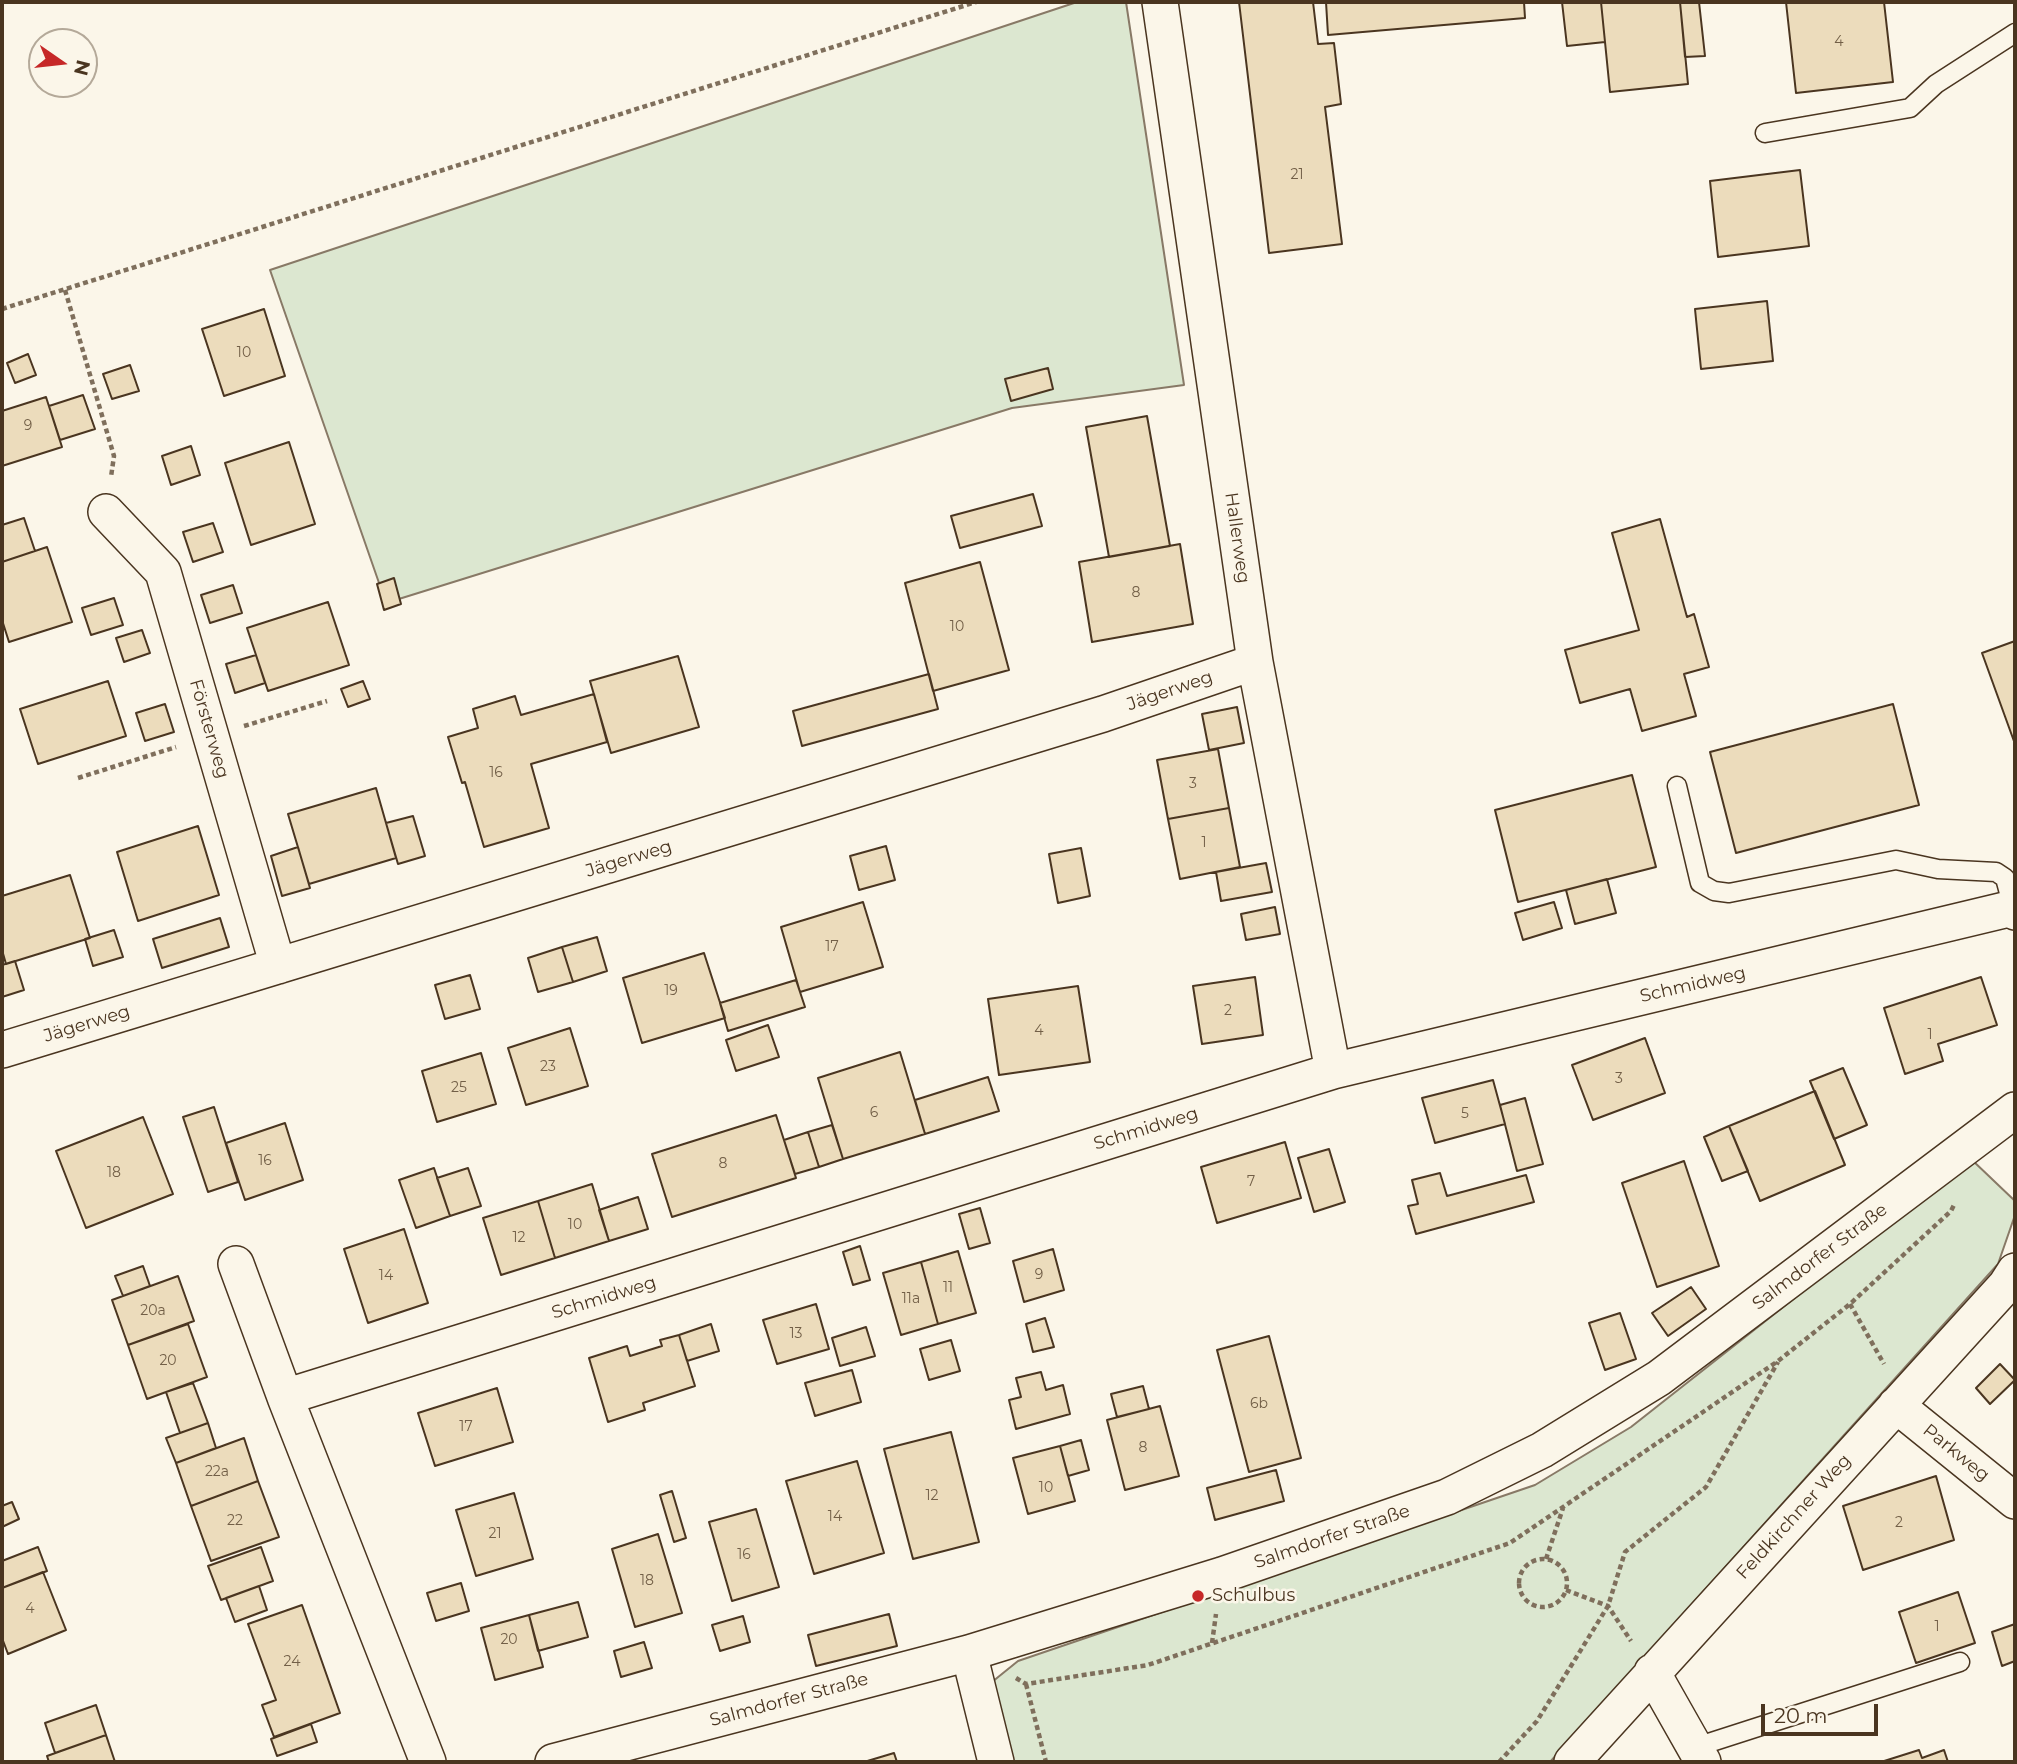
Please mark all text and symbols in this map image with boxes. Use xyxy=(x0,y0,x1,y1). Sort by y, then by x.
north arrow xyxy=(28,28,98,98)
house number: 4 xyxy=(1834,34,1844,50)
text: N xyxy=(69,57,95,78)
house number: 21 xyxy=(1290,167,1304,183)
house number: 10 xyxy=(237,345,251,361)
house number: 9 xyxy=(24,418,32,434)
street label: Hallerweg xyxy=(1220,491,1254,585)
house number: 8 xyxy=(1132,585,1140,601)
house number: 10 xyxy=(950,619,964,635)
street label: Jägerweg xyxy=(1124,666,1216,716)
street label: Försterweg xyxy=(185,677,233,781)
house number: 16 xyxy=(489,765,503,781)
house number: 3 xyxy=(1189,776,1197,792)
house number: 1 xyxy=(1201,835,1207,851)
street label: Jägerweg xyxy=(583,836,675,882)
house number: 17 xyxy=(825,939,839,955)
street label: Schmidweg xyxy=(1638,962,1748,1008)
house number: 19 xyxy=(664,983,678,999)
street label: Jägerweg xyxy=(41,1001,133,1047)
house number: 2 xyxy=(1224,1003,1232,1019)
house number: 4 xyxy=(1034,1023,1044,1039)
house number: 1 xyxy=(1927,1027,1933,1043)
house number: 23 xyxy=(540,1059,556,1075)
house number: 3 xyxy=(1615,1071,1623,1087)
house number: 25 xyxy=(451,1080,467,1096)
street label: Schmidweg xyxy=(1091,1103,1201,1155)
house number: 6 xyxy=(870,1105,878,1121)
house number: 5 xyxy=(1461,1106,1469,1122)
house number: 16 xyxy=(258,1153,272,1169)
house number: 8 xyxy=(719,1156,727,1172)
house number: 18 xyxy=(107,1165,121,1181)
house number: 7 xyxy=(1247,1174,1255,1190)
street label: Salmdorfer Straße xyxy=(1748,1199,1892,1315)
house number: 10 xyxy=(568,1217,582,1233)
house number: 12 xyxy=(512,1230,526,1246)
house number: 9 xyxy=(1035,1267,1043,1283)
house number: 14 xyxy=(379,1268,393,1284)
street label: Schmidweg xyxy=(549,1272,659,1324)
house number: 11 xyxy=(943,1280,953,1296)
house number: 11a xyxy=(902,1291,920,1307)
house number: 20a xyxy=(140,1303,166,1319)
house number: 13 xyxy=(790,1326,802,1342)
house number: 20 xyxy=(159,1353,177,1369)
house number: 6b xyxy=(1250,1396,1268,1412)
house number: 17 xyxy=(459,1419,473,1435)
street label: Parkweg xyxy=(1918,1420,1994,1486)
house number: 8 xyxy=(1139,1440,1147,1456)
street label: Feldkirchner Weg xyxy=(1732,1450,1856,1584)
house number: 22a xyxy=(205,1464,229,1480)
house number: 10 xyxy=(1039,1480,1053,1496)
house number: 12 xyxy=(925,1488,939,1504)
street label: Salmdorfer Straße xyxy=(1251,1500,1413,1574)
house number: 14 xyxy=(828,1509,842,1525)
house number: 22 xyxy=(227,1513,243,1529)
house number: 2 xyxy=(1895,1515,1903,1531)
house number: 21 xyxy=(488,1526,502,1542)
house number: 16 xyxy=(737,1547,751,1563)
house number: 18 xyxy=(640,1573,654,1589)
place label: Schulbus xyxy=(1212,1585,1295,1607)
marker: Schulbus xyxy=(1190,1588,1206,1604)
house number: 4 xyxy=(25,1601,35,1617)
house number: 1 xyxy=(1934,1619,1940,1635)
house number: 20 xyxy=(500,1632,518,1648)
house number: 24 xyxy=(284,1654,300,1670)
street label: Salmdorfer Straße xyxy=(707,1668,871,1732)
scale bar xyxy=(1765,1690,1882,1734)
text: 20 m xyxy=(1774,1703,1828,1728)

